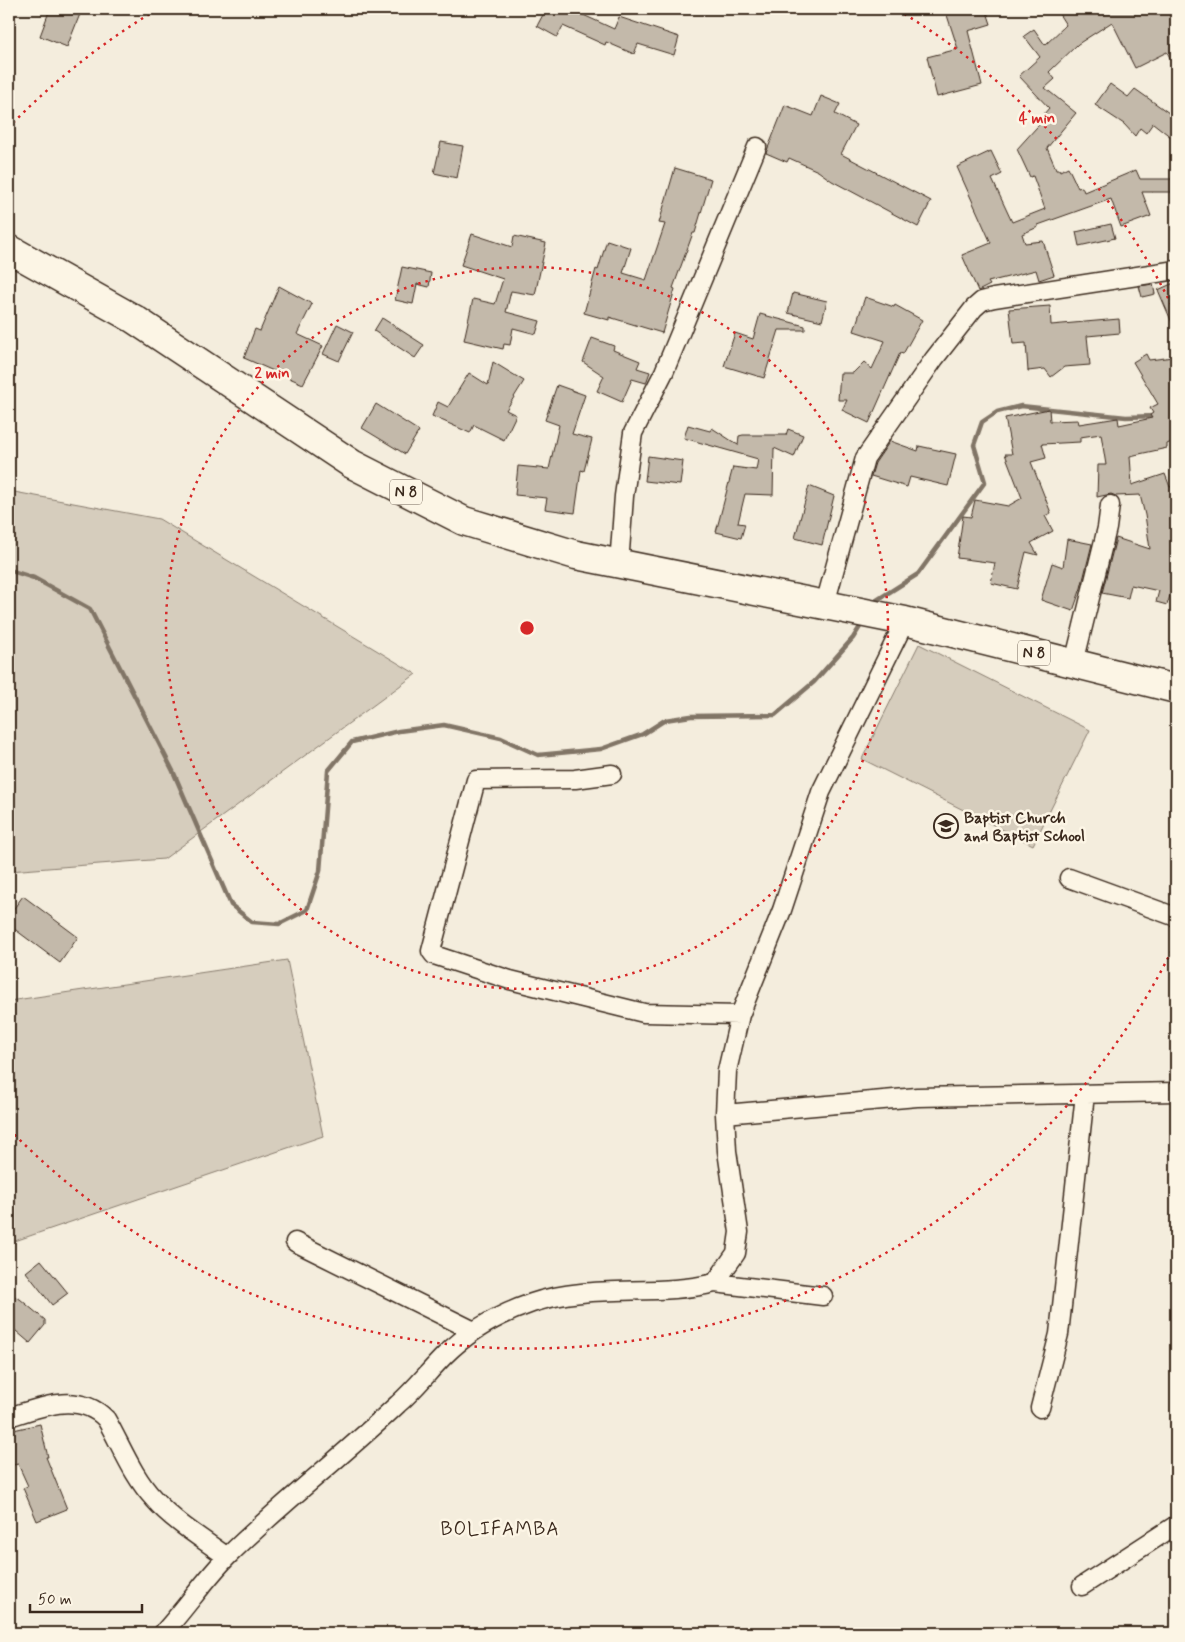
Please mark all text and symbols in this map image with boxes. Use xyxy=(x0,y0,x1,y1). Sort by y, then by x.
text: 4 min xyxy=(1019,109,1055,129)
text: 2 min xyxy=(254,364,290,384)
road number: N 8 xyxy=(390,480,422,504)
centre of rings xyxy=(518,619,536,637)
road number: N 8 xyxy=(1018,640,1050,666)
place label: Baptist Church and Baptist School xyxy=(964,808,1085,847)
school or university icon: Baptist Church and Baptist School xyxy=(933,813,959,839)
district label: BOLIFAMBA xyxy=(440,1517,560,1542)
scale bar xyxy=(30,1582,142,1614)
text: 50 m xyxy=(38,1590,72,1610)

